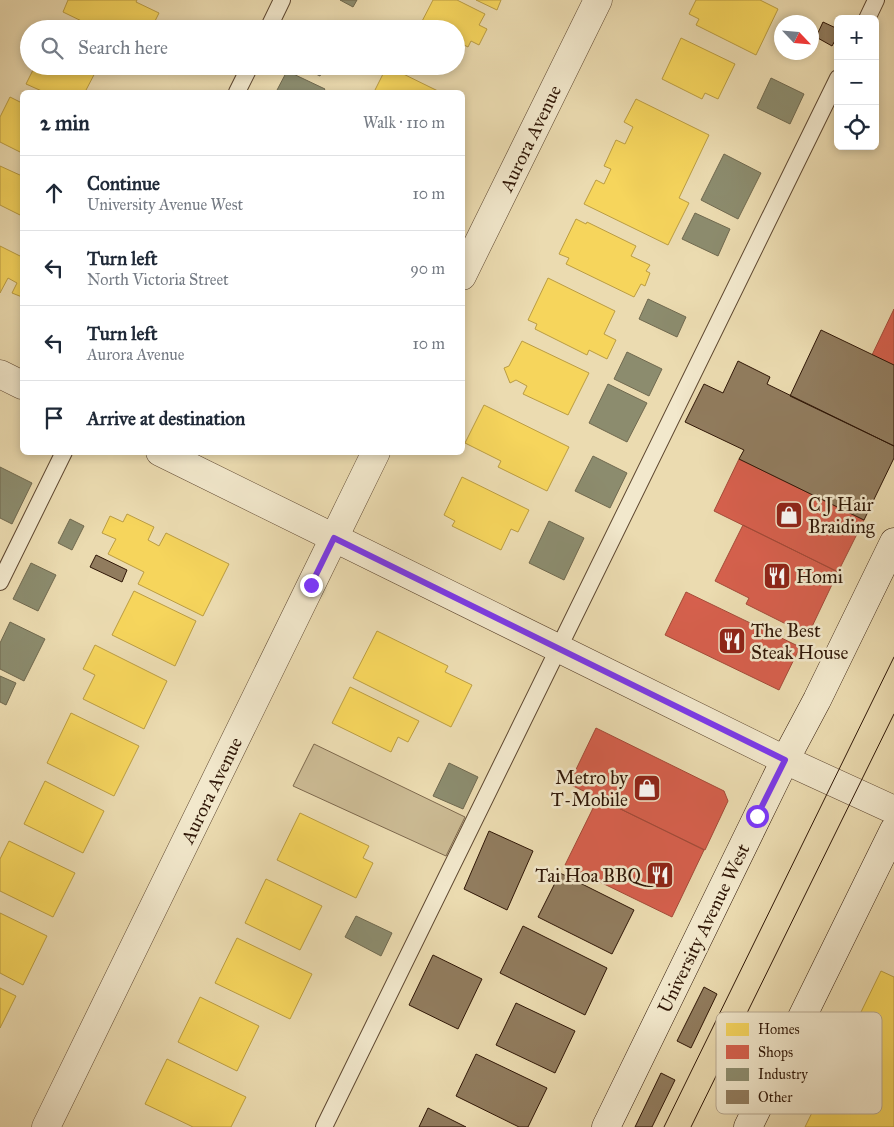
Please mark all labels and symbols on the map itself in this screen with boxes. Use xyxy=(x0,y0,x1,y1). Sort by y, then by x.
north arrow xyxy=(774,15,819,60)
street label: Aurora Avenue xyxy=(494,81,566,196)
place label: C J Hair Braiding xyxy=(808,493,875,539)
shop icon: C J Hair Braiding xyxy=(774,500,804,530)
restaurant icon: Homi xyxy=(762,561,792,591)
place label: Homi xyxy=(796,565,843,588)
route end xyxy=(300,574,323,597)
place label: The Best Steak House xyxy=(751,619,848,664)
restaurant icon: The Best Steak House xyxy=(717,626,747,656)
street label: Aurora Avenue xyxy=(175,733,247,848)
place label: Metro by T-Mobile xyxy=(551,766,629,811)
shop icon: Metro by T-Mobile xyxy=(632,773,662,803)
route start xyxy=(746,805,769,828)
street label: University Avenue West xyxy=(652,840,755,1017)
restaurant icon: Tai Hoa BBQ xyxy=(645,860,675,890)
place label: Tai Hoa BBQ xyxy=(535,864,655,887)
legend xyxy=(716,1012,882,1114)
text: Homes xyxy=(758,1021,800,1038)
text: Shops xyxy=(758,1044,793,1061)
text: Industry xyxy=(758,1066,808,1083)
text: Other xyxy=(758,1089,793,1106)

